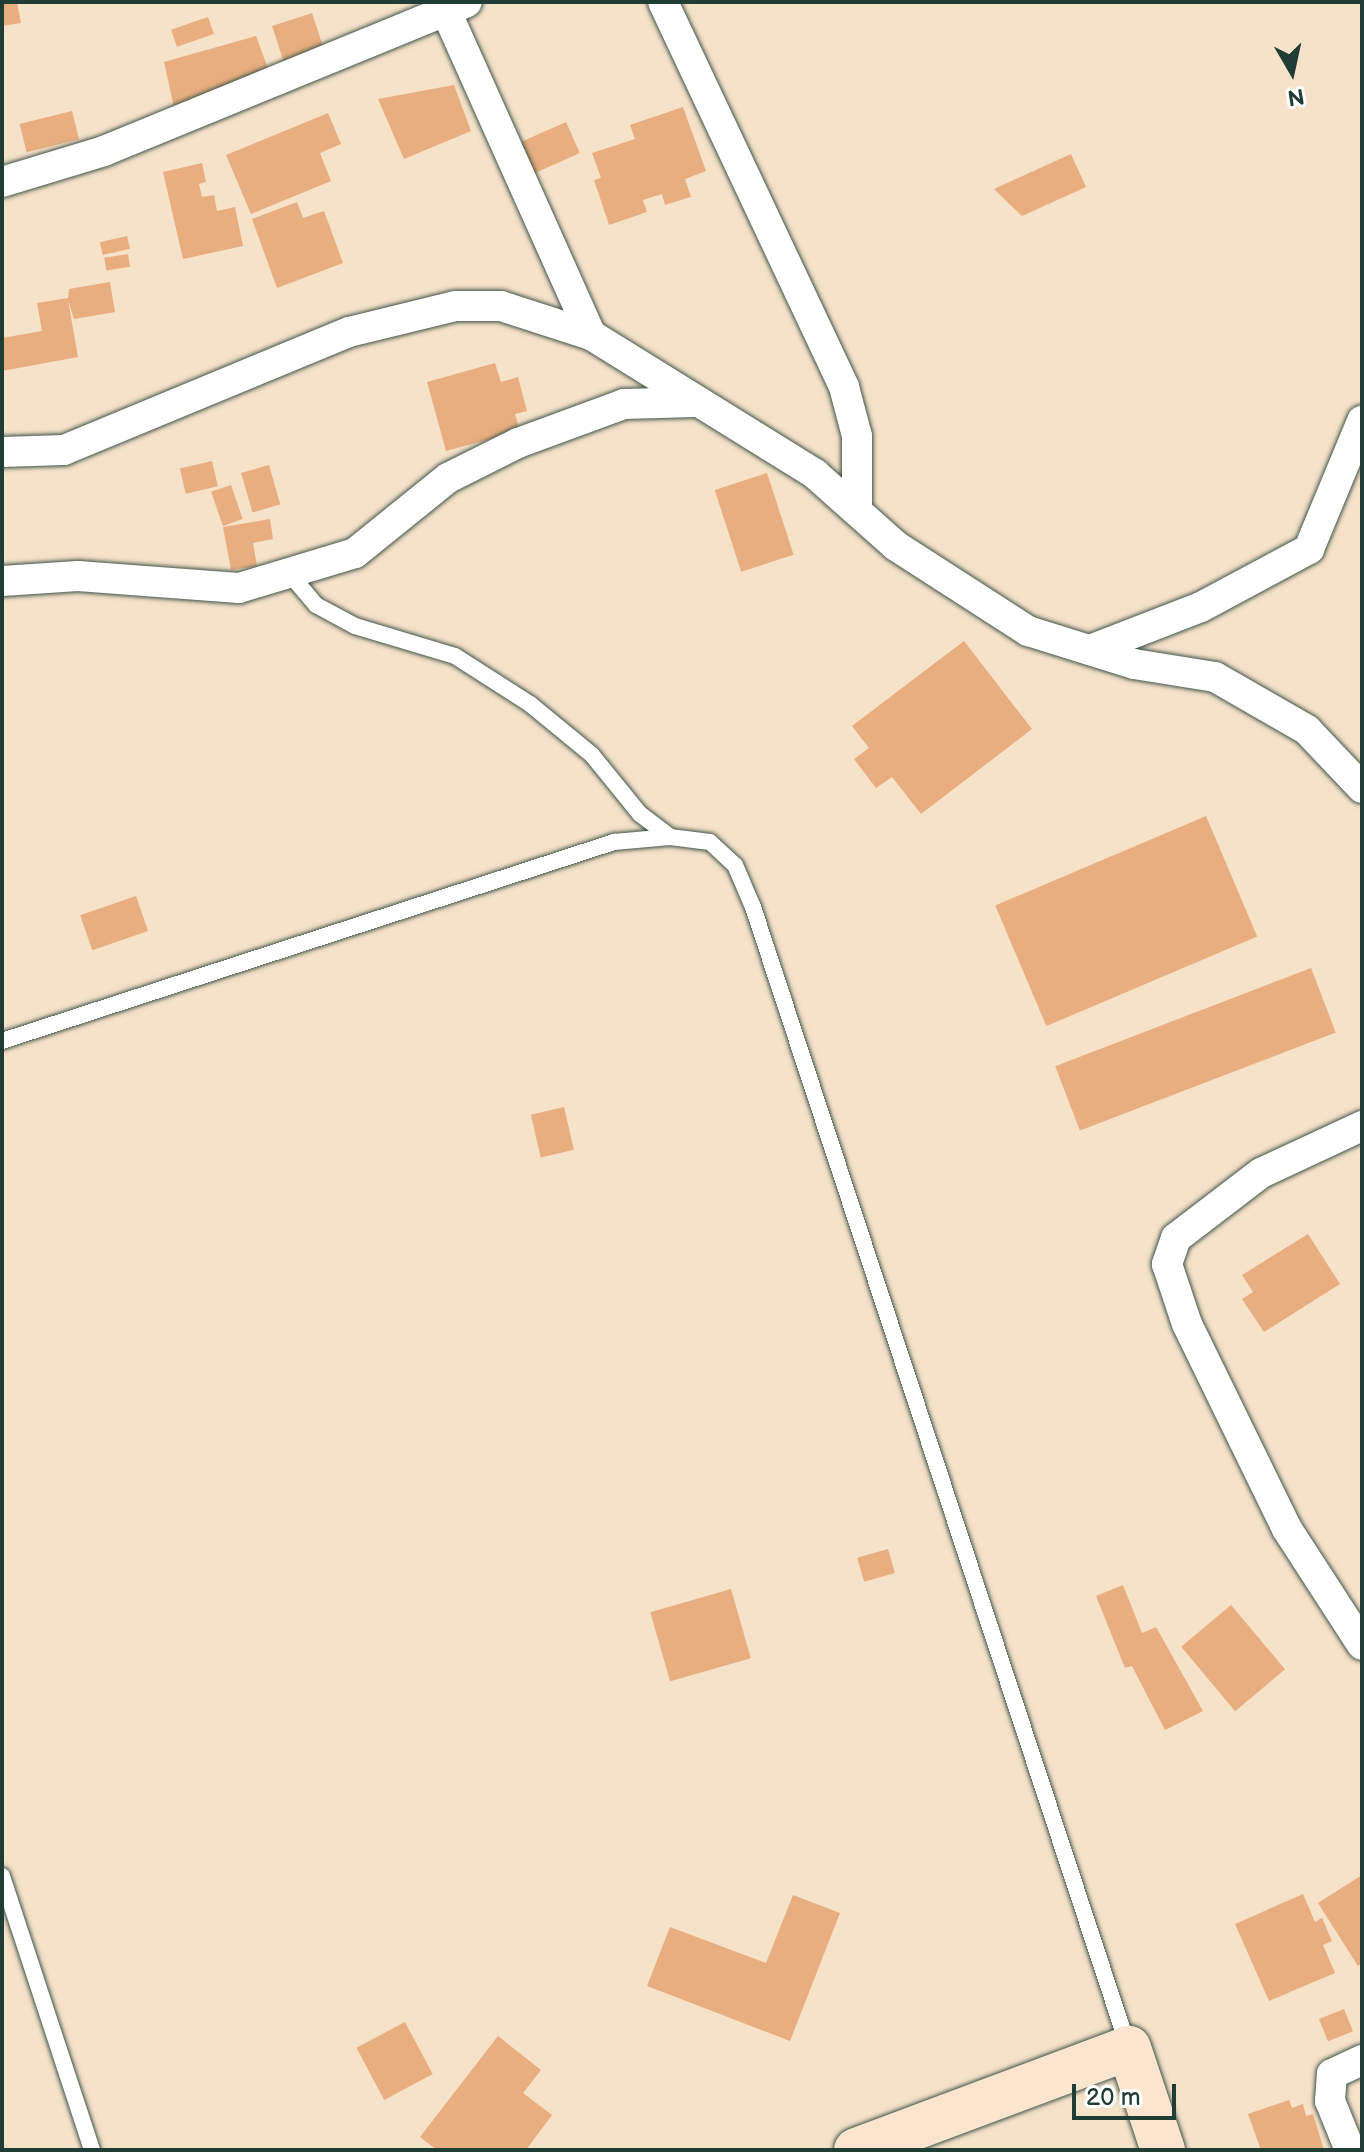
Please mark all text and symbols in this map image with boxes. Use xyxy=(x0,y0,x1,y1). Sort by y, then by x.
north arrow xyxy=(1252,32,1332,112)
text: N xyxy=(1286,82,1306,111)
scale bar xyxy=(1076,2068,1180,2118)
text: 20 m xyxy=(1086,2083,1141,2112)

